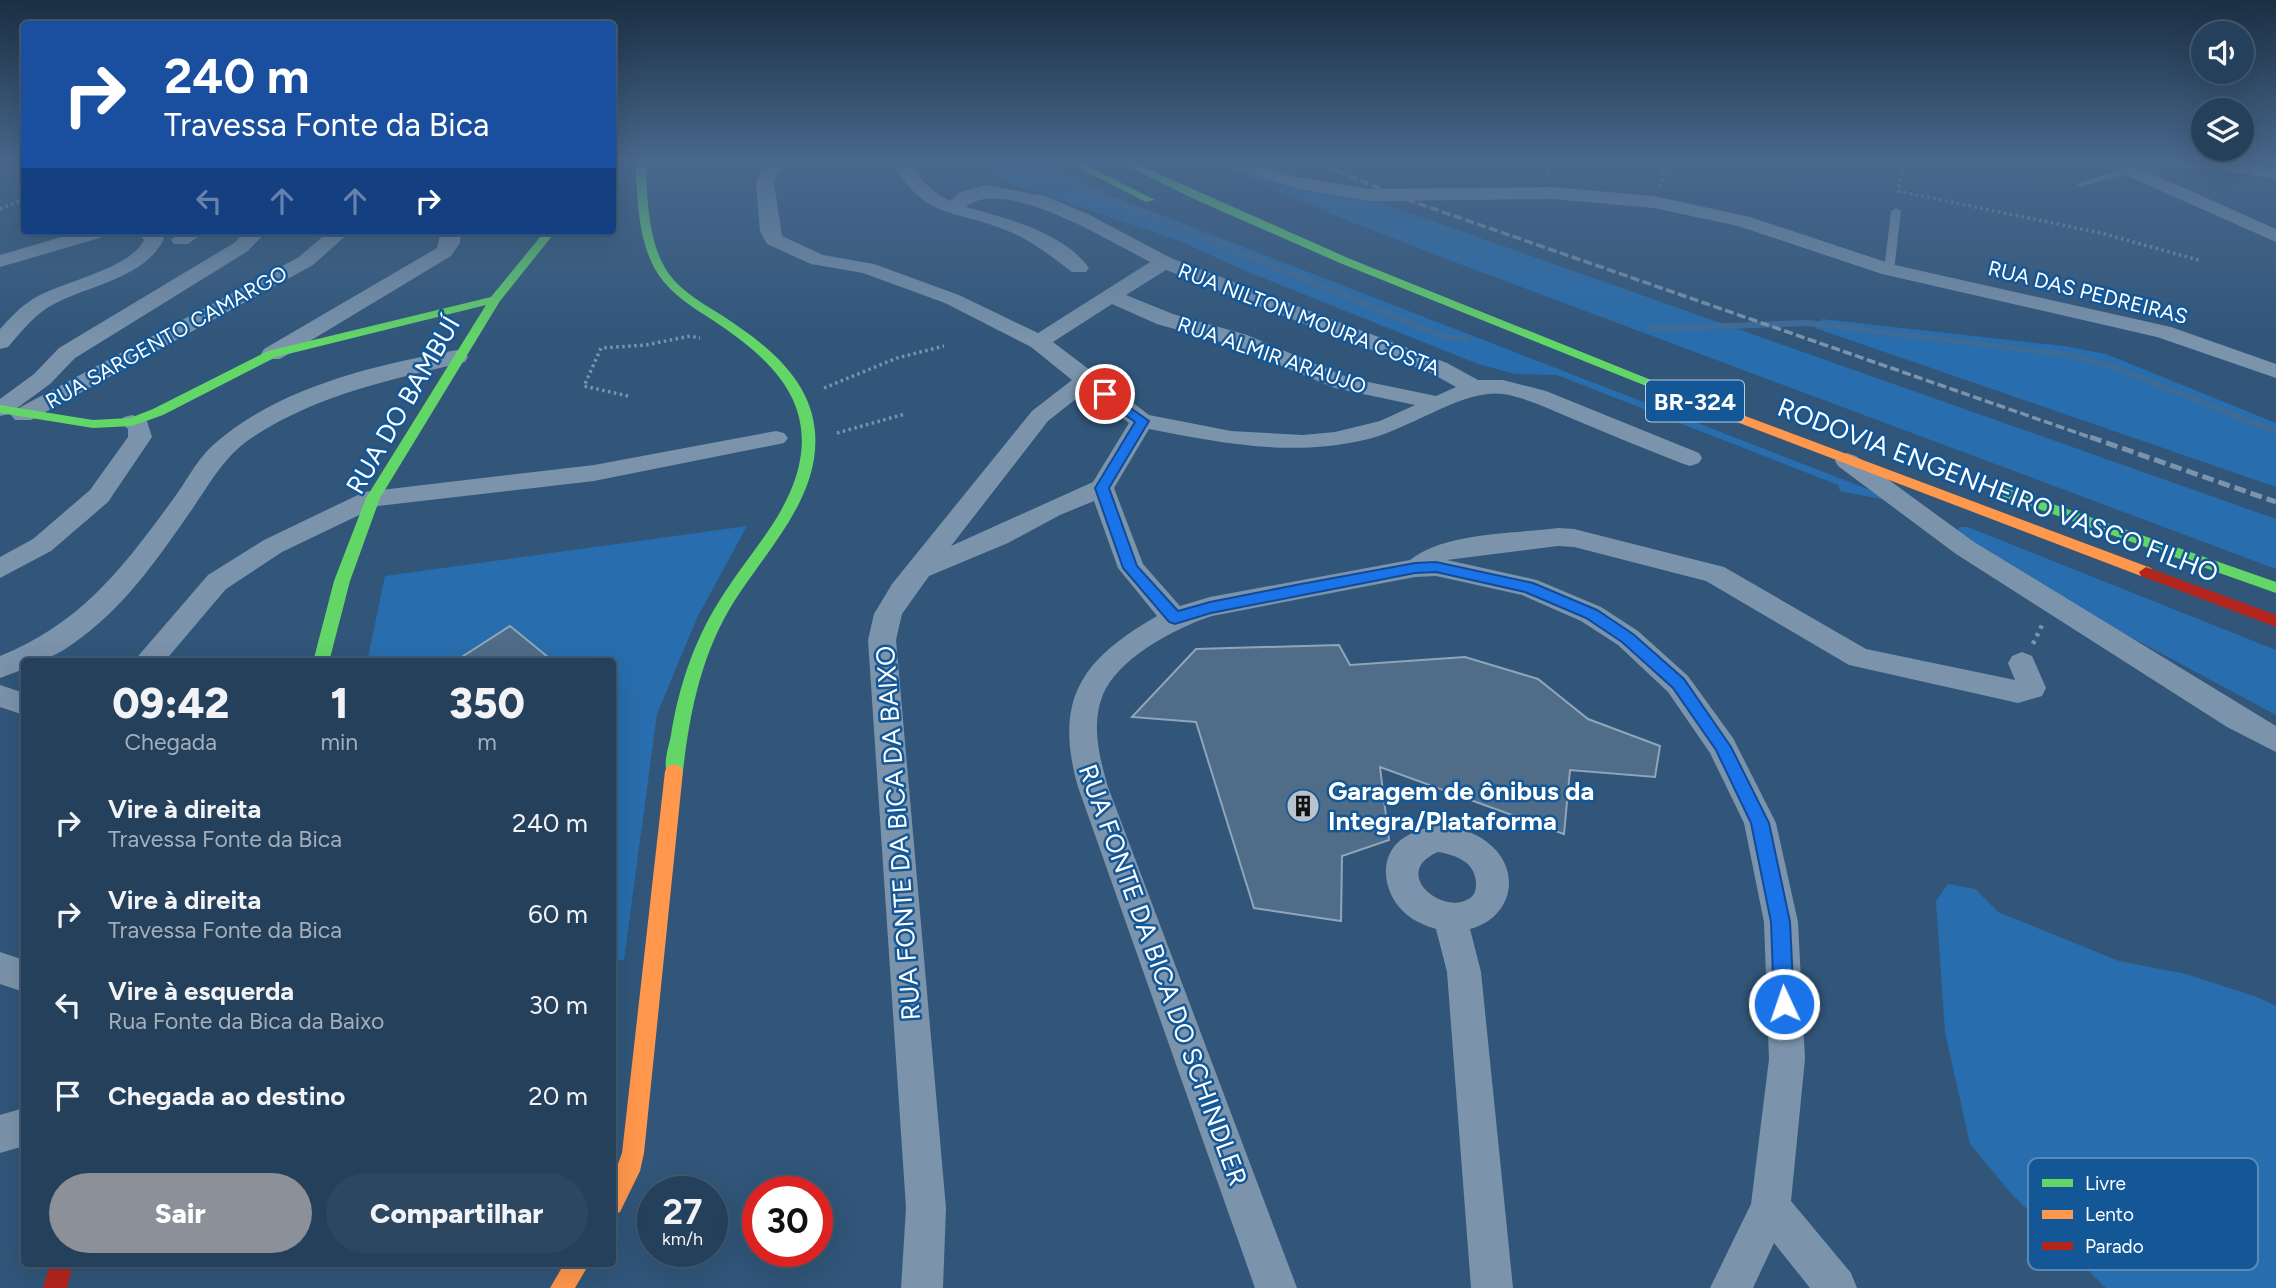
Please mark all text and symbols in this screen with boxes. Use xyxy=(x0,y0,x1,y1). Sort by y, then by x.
map controls xyxy=(2191,21,2254,161)
button: sound xyxy=(2191,21,2254,84)
text: 240 m xyxy=(164,46,310,105)
icon: right xyxy=(49,49,140,140)
button: layers xyxy=(2191,98,2254,161)
text: Travessa Fonte da Bica xyxy=(164,106,489,144)
icon: left xyxy=(190,182,228,220)
icon: ahead xyxy=(263,182,301,220)
icon: ahead xyxy=(336,182,374,220)
icon: right xyxy=(409,182,447,220)
street label: RUA DAS PEDREIRAS xyxy=(1986,255,2190,329)
street label: RUA NILTON MOURA COSTA xyxy=(1175,257,1443,381)
street label: RUA SARGENTO CAMARGO xyxy=(41,260,291,414)
street label: RUA DO BAMBUÍ xyxy=(339,310,467,500)
street label: RUA ALMIR ARAUJO xyxy=(1174,311,1370,399)
pin xyxy=(1075,364,1135,424)
icon: arrive xyxy=(1086,375,1124,413)
road number: BR-324 xyxy=(1646,380,1744,422)
street label: RODOVIA ENGENHEIRO VASCO FILHO xyxy=(1773,391,2223,589)
street label: RUA FONTE DA BICA DA BAIXO xyxy=(869,645,927,1021)
text: 09:42 xyxy=(112,678,229,729)
text: 1 xyxy=(330,678,348,729)
text: 350 xyxy=(449,678,525,729)
text: Chegada xyxy=(125,728,217,756)
text: min xyxy=(320,728,358,756)
text: m xyxy=(477,728,497,756)
street label: RUA FONTE DA BICA DO SCHINDLER xyxy=(1072,760,1254,1190)
place label: Garagem de ônibus da Integra/Plataforma xyxy=(1328,775,1594,837)
building icon: Garagem de ônibus da Integra/Plataforma xyxy=(1284,787,1322,825)
text: Vire à direita xyxy=(108,793,261,825)
icon: right xyxy=(49,804,87,842)
text: 240 m xyxy=(512,807,588,839)
text: Travessa Fonte da Bica xyxy=(108,825,342,853)
text: Vire à direita xyxy=(108,884,261,916)
icon: right xyxy=(49,895,87,933)
text: 60 m xyxy=(528,898,588,930)
text: Travessa Fonte da Bica xyxy=(108,916,342,944)
position arrow xyxy=(1747,967,1821,1041)
text: Vire à esquerda xyxy=(108,975,294,1007)
icon: left xyxy=(49,986,87,1024)
text: 30 m xyxy=(529,989,588,1021)
text: Rua Fonte da Bica da Baixo xyxy=(108,1007,384,1035)
icon: arrive xyxy=(49,1077,87,1115)
text: Chegada ao destino xyxy=(108,1080,345,1112)
text: 20 m xyxy=(528,1080,588,1112)
legend xyxy=(2028,1158,2258,1270)
text: Livre xyxy=(2085,1172,2126,1195)
button: Sair xyxy=(49,1173,312,1253)
button: Compartilhar xyxy=(326,1173,588,1253)
speed limit sign: 30 xyxy=(742,1176,833,1267)
text: 27 xyxy=(663,1191,702,1233)
text: Lento xyxy=(2085,1203,2134,1226)
text: km/h xyxy=(662,1228,703,1250)
text: Parado xyxy=(2085,1235,2144,1258)

